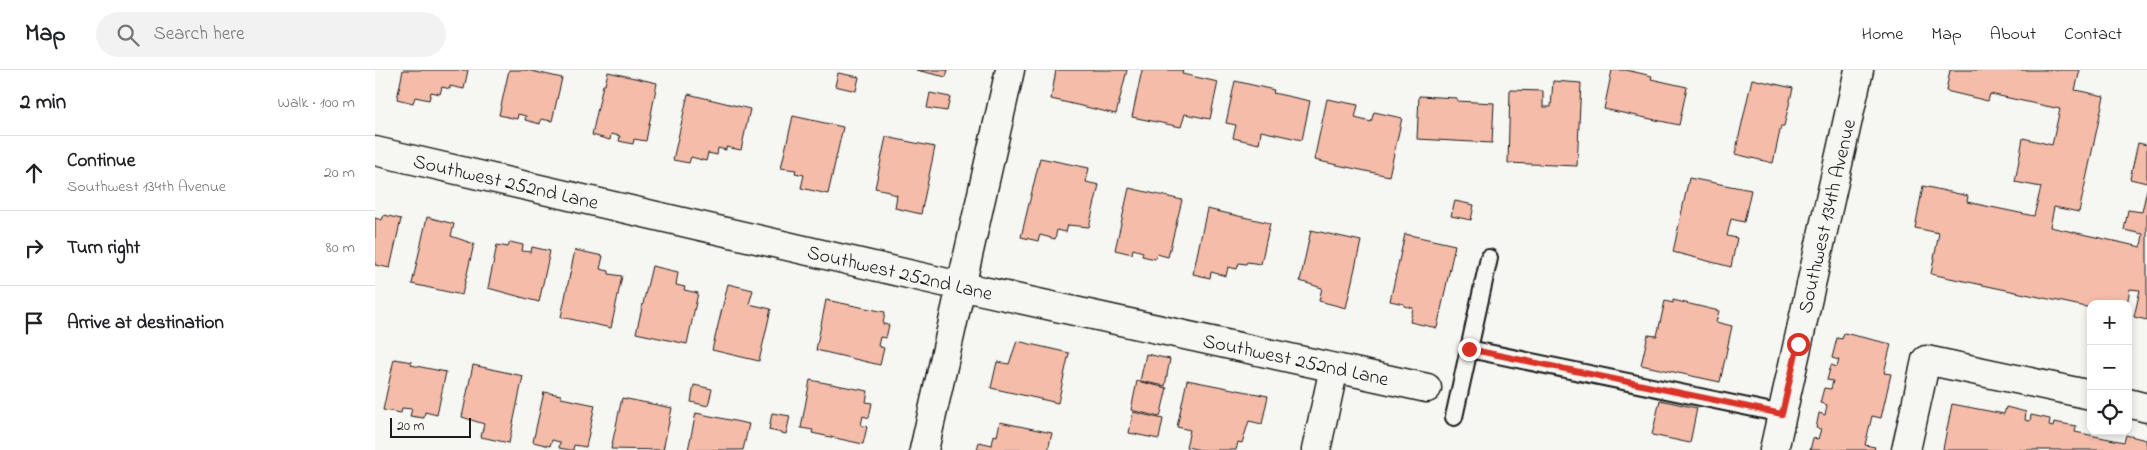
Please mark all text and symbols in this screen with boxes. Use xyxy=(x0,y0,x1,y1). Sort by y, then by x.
search box xyxy=(96,12,446,57)
text: Map xyxy=(25,17,66,52)
icon: search xyxy=(114,21,142,49)
text: Search here xyxy=(154,21,245,48)
text: Home xyxy=(1862,22,1903,48)
text: Map xyxy=(1931,22,1962,48)
text: About xyxy=(1990,22,2036,48)
text: Contact xyxy=(2064,22,2122,48)
text: 2 min xyxy=(20,88,66,118)
text: Walk · 100 m xyxy=(278,91,355,115)
street label: Southwest 134th Avenue xyxy=(1792,116,1865,317)
text: Continue xyxy=(67,148,135,175)
street label: Southwest 252nd Lane xyxy=(410,148,601,219)
icon: ahead xyxy=(20,159,48,187)
text: 20 m xyxy=(324,161,355,185)
text: Southwest 134th Avenue xyxy=(67,175,226,199)
icon: right xyxy=(20,234,48,262)
text: Turn right xyxy=(67,235,140,262)
text: 80 m xyxy=(326,236,355,260)
street label: Southwest 252nd Lane xyxy=(804,239,995,310)
map controls xyxy=(2087,300,2132,435)
button: + xyxy=(2087,300,2132,345)
icon: arrive xyxy=(20,309,48,337)
text: Arrive at destination xyxy=(67,310,224,337)
street label: Southwest 252nd Lane xyxy=(1200,328,1391,395)
route start xyxy=(1787,333,1810,356)
route end xyxy=(1458,338,1481,361)
button: − xyxy=(2087,345,2132,390)
button: locate xyxy=(2087,390,2132,435)
scale bar xyxy=(390,415,471,438)
text: 20 m xyxy=(397,416,424,437)

